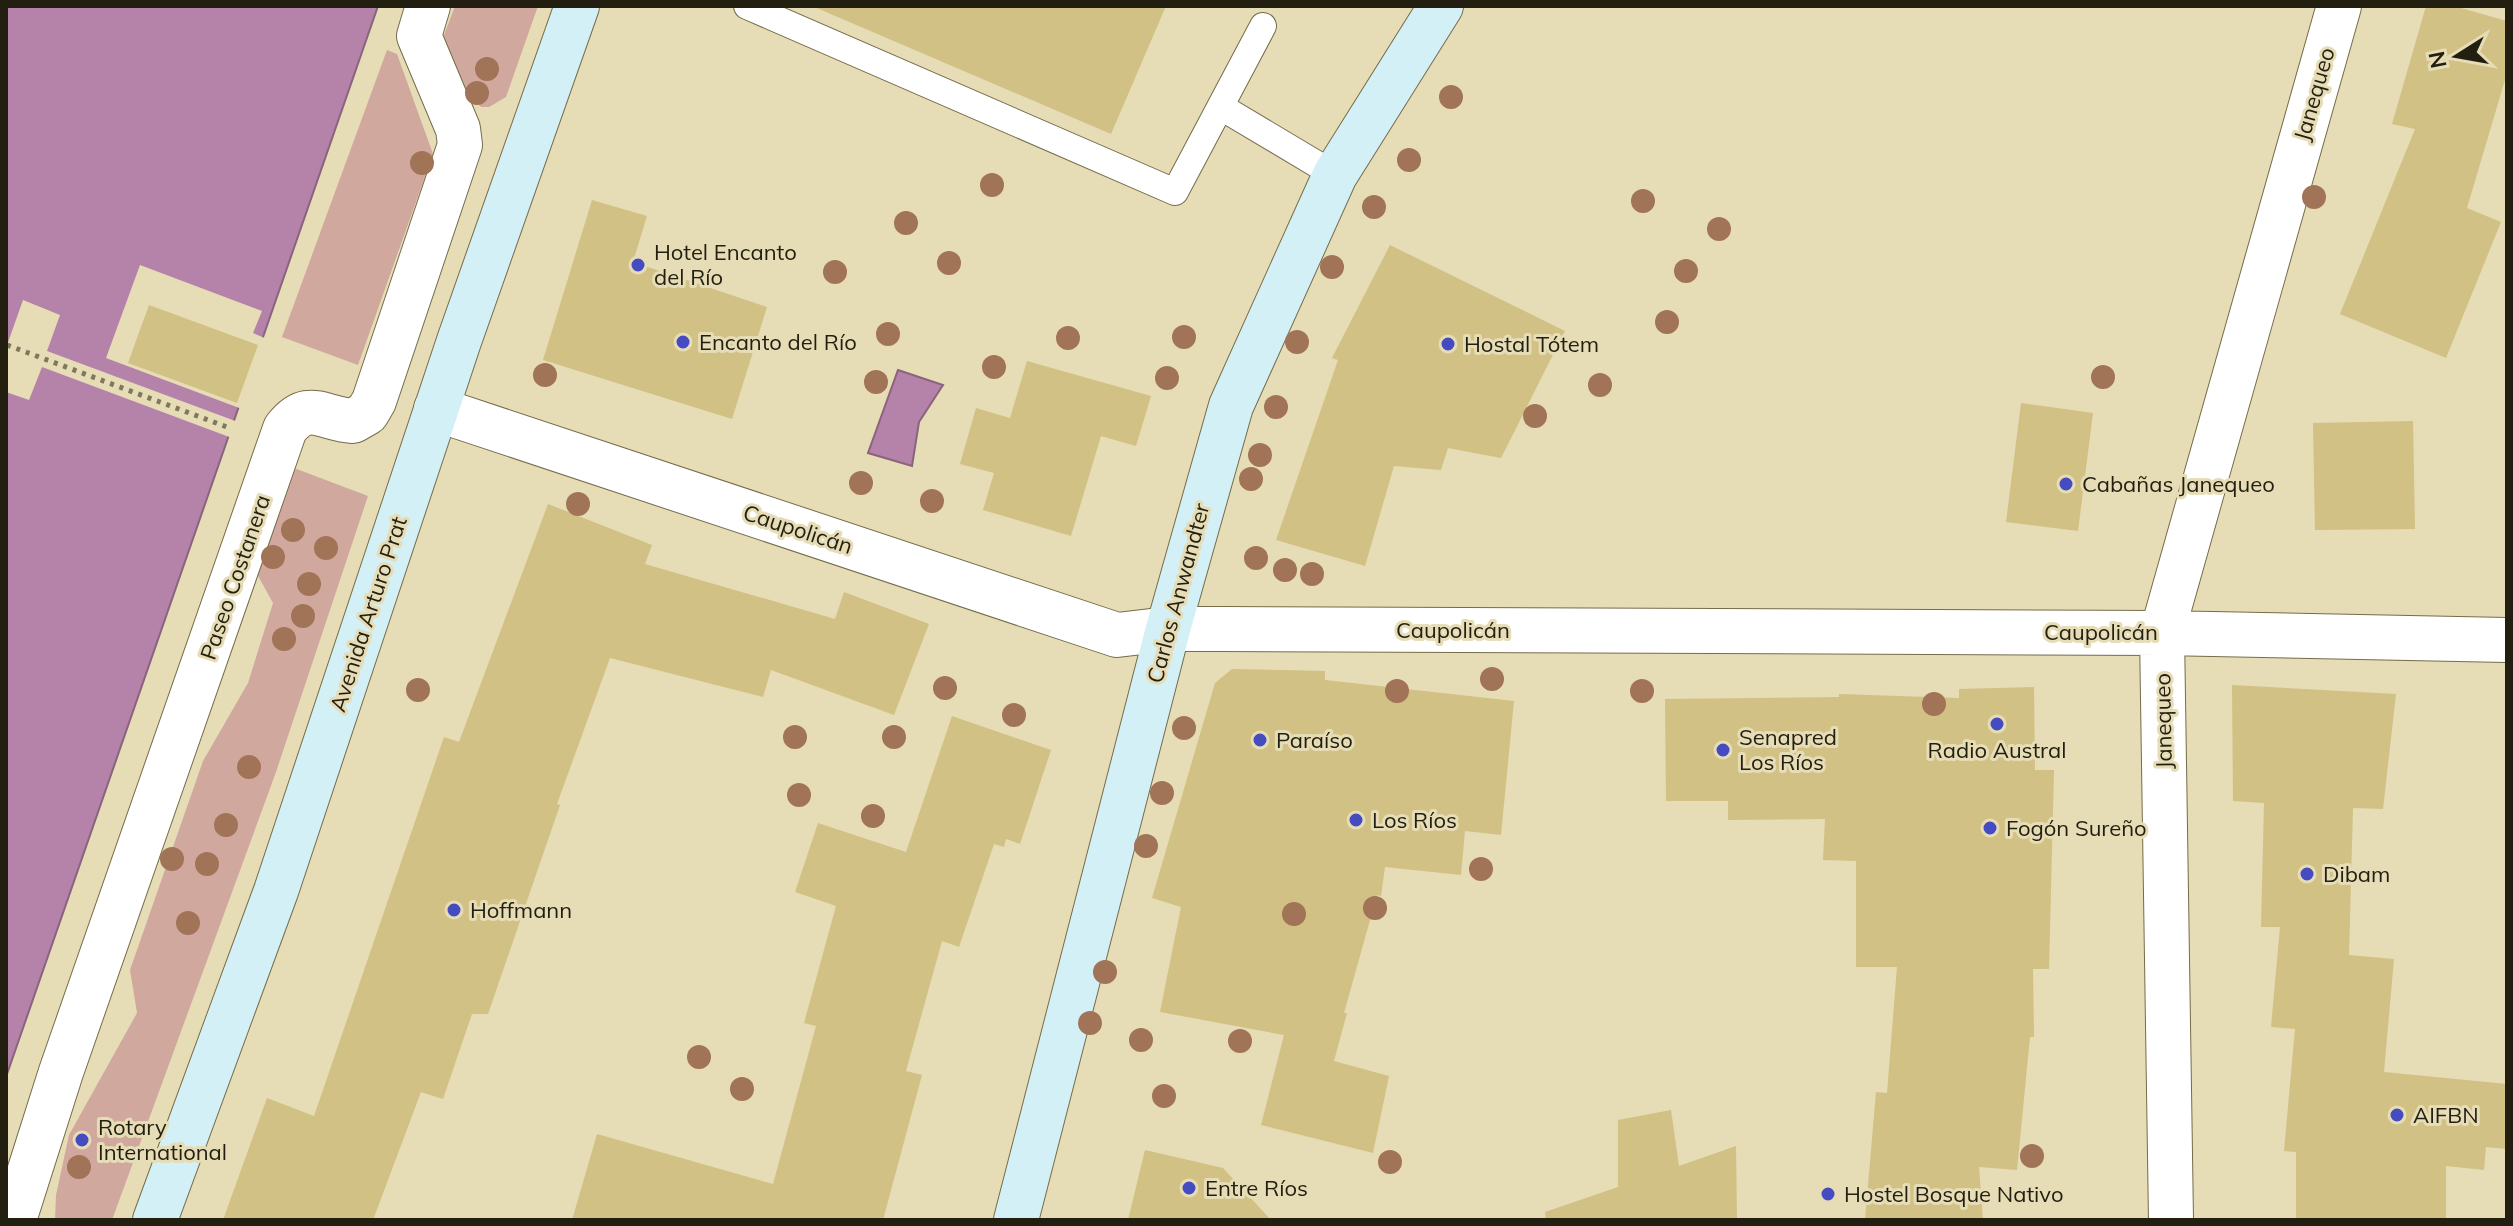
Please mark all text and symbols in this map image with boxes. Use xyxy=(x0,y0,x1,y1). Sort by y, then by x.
north arrow xyxy=(2417,16,2497,96)
street label: Janequeo xyxy=(2287,44,2341,144)
text: N xyxy=(2422,49,2453,71)
place label: Hotel Encanto del Río xyxy=(654,238,797,291)
marker: Hotel Encanto del Río xyxy=(629,256,647,274)
place label: Encanto del Río xyxy=(699,328,857,356)
place label: Hostal Tótem xyxy=(1464,330,1599,358)
marker: Encanto del Río xyxy=(674,333,692,351)
marker: Hostal Tótem xyxy=(1439,335,1457,353)
place label: Cabañas Janequeo xyxy=(2082,470,2275,498)
marker: Cabañas Janequeo xyxy=(2057,475,2075,493)
street label: Paseo Costanera xyxy=(194,491,276,663)
street label: Caupolicán xyxy=(740,498,856,560)
street label: Carlos Anwandter xyxy=(1141,500,1215,686)
street label: Avenida Arturo Prat xyxy=(323,513,413,715)
street label: Caupolicán xyxy=(1396,616,1510,644)
street label: Caupolicán xyxy=(2044,618,2158,646)
street label: Janequeo xyxy=(2148,673,2178,769)
marker: Radio Austral xyxy=(1988,715,2006,733)
place label: Senapred Los Ríos xyxy=(1739,723,1837,776)
place label: Paraíso xyxy=(1276,726,1353,754)
marker: Paraíso xyxy=(1251,731,1269,749)
place label: Radio Austral xyxy=(1928,736,2066,764)
marker: Senapred Los Ríos xyxy=(1714,741,1732,759)
place label: Los Ríos xyxy=(1372,806,1457,834)
marker: Los Ríos xyxy=(1347,811,1365,829)
place label: Fogón Sureño xyxy=(2006,814,2147,842)
marker: Fogón Sureño xyxy=(1981,819,1999,837)
place label: Dibam xyxy=(2323,860,2390,888)
marker: Dibam xyxy=(2298,865,2316,883)
place label: Hoffmann xyxy=(470,896,572,924)
marker: Hoffmann xyxy=(445,901,463,919)
place label: AIFBN xyxy=(2413,1101,2479,1129)
marker: AIFBN xyxy=(2388,1106,2406,1124)
place label: Rotary International xyxy=(98,1113,227,1166)
marker: Rotary International xyxy=(73,1131,91,1149)
place label: Entre Ríos xyxy=(1205,1174,1308,1202)
marker: Entre Ríos xyxy=(1180,1179,1198,1197)
place label: Hostel Bosque Nativo xyxy=(1844,1180,2063,1208)
marker: Hostel Bosque Nativo xyxy=(1819,1185,1837,1203)

